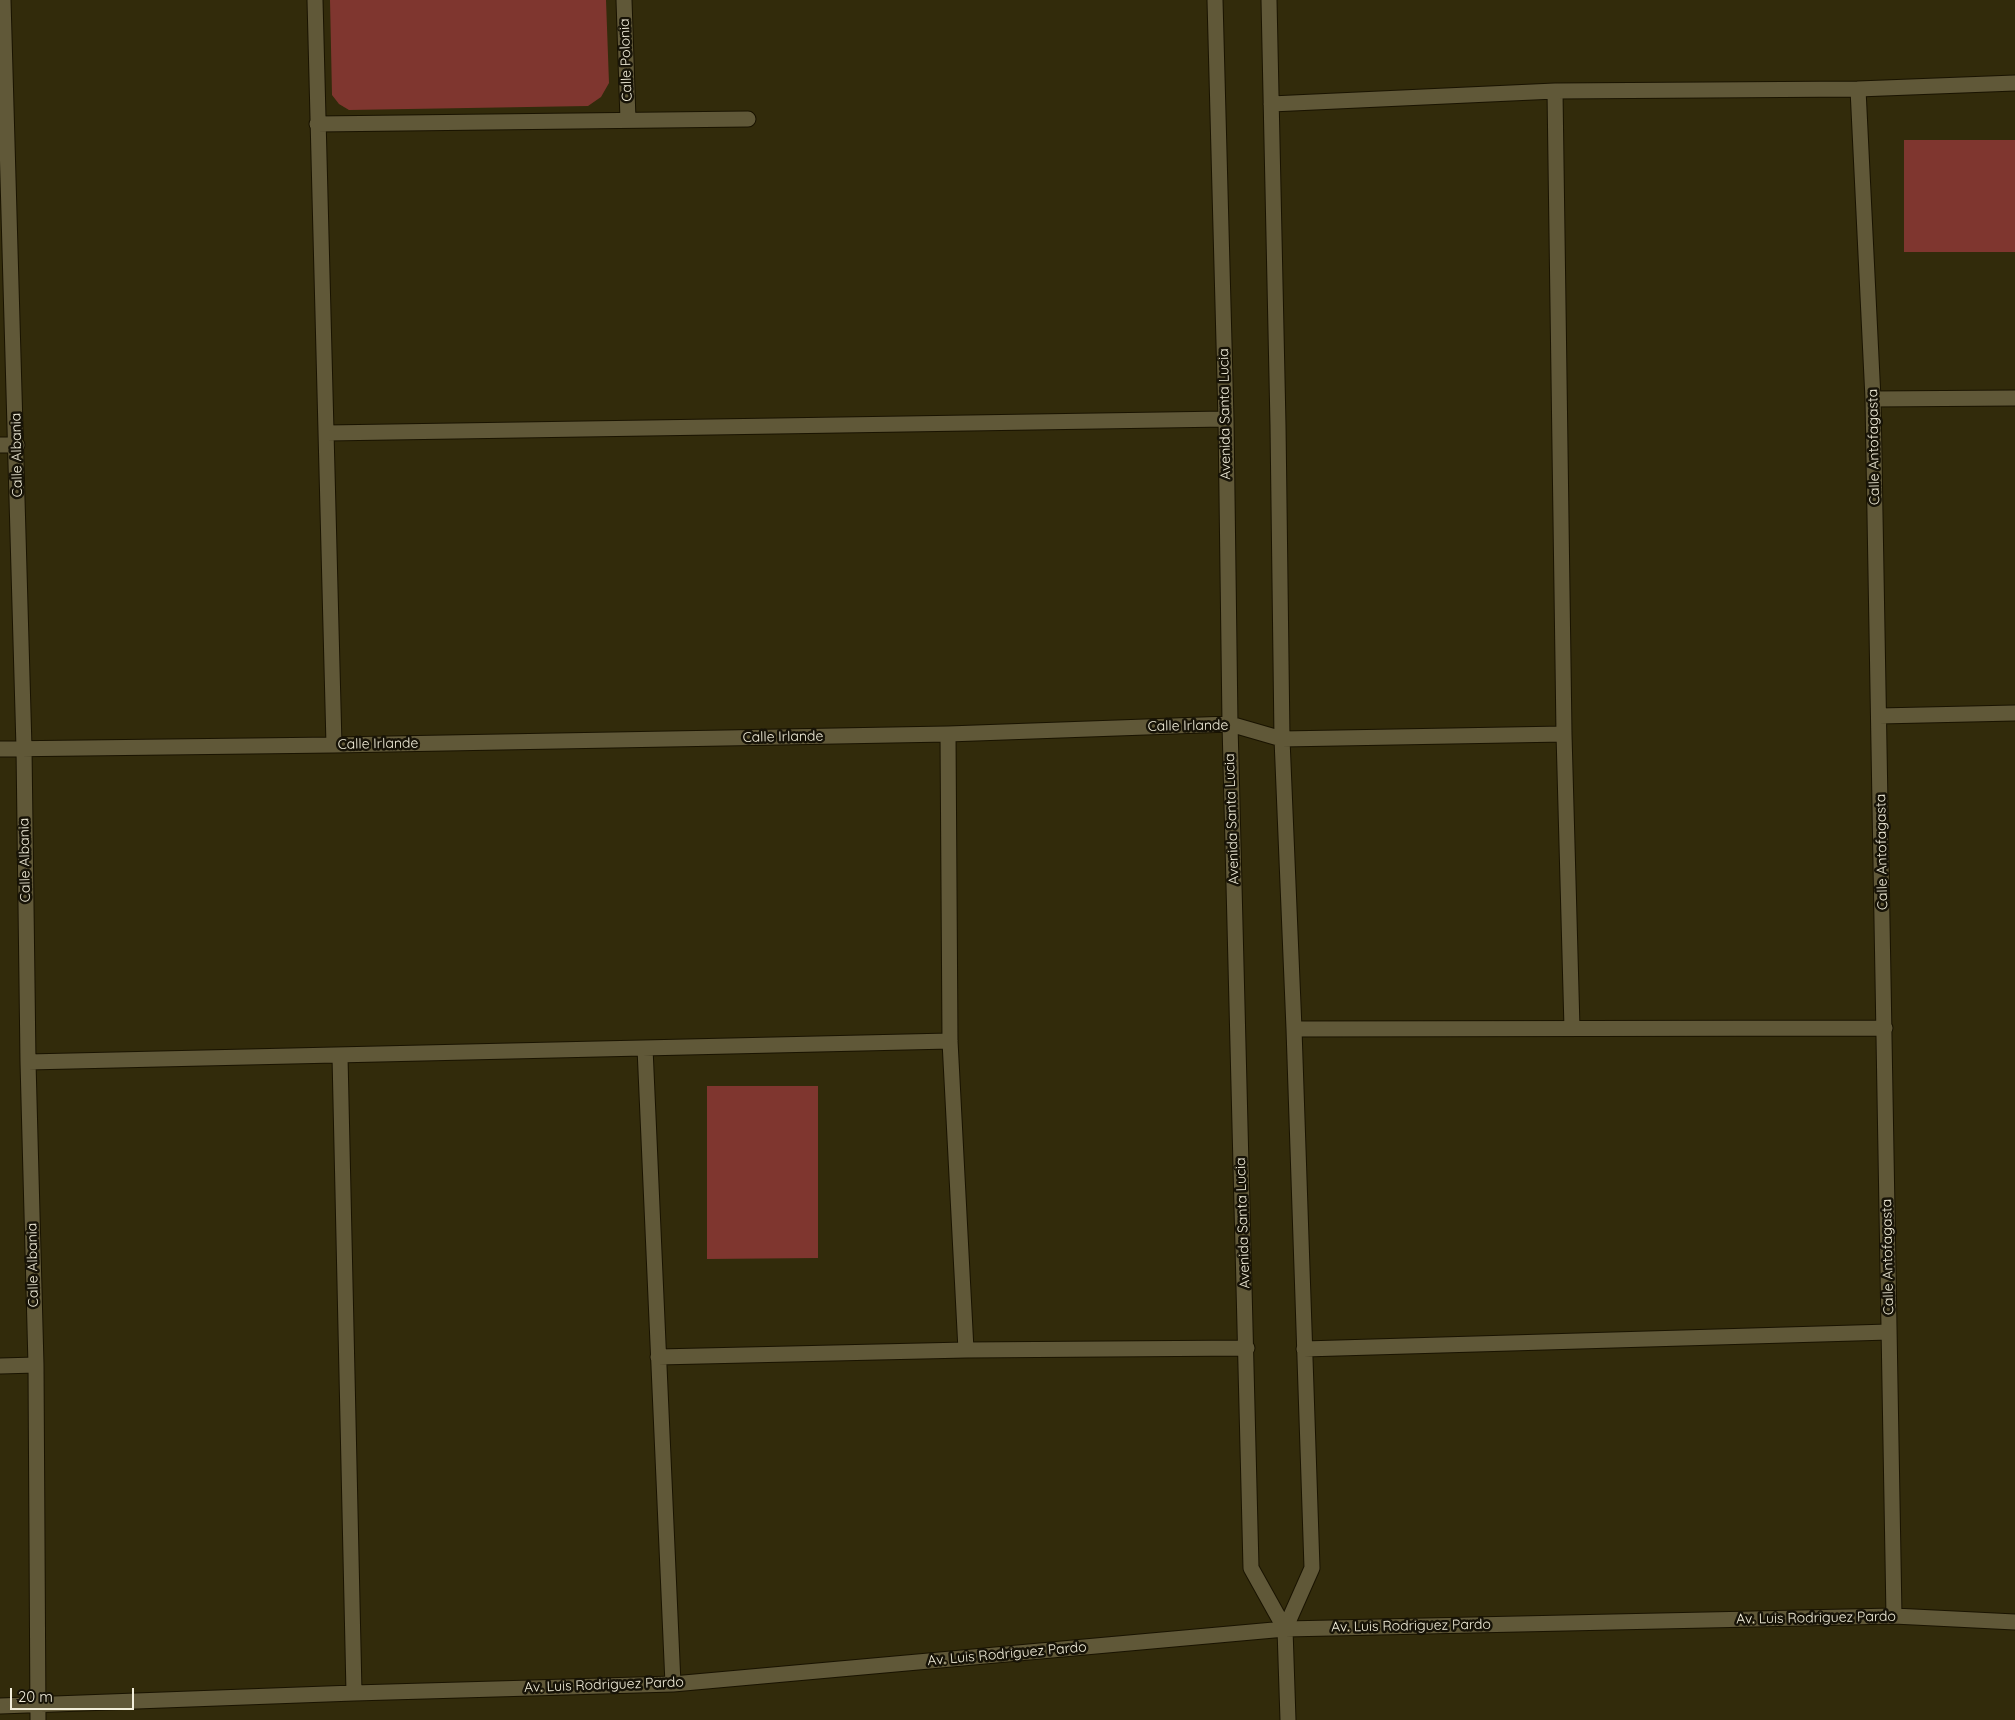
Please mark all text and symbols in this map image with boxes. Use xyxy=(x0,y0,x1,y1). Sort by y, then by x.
street label: Calle Polonia xyxy=(616,18,636,102)
street label: Avenida Santa Lucia xyxy=(1215,348,1235,480)
street label: Calle Antofagasta xyxy=(1865,389,1883,505)
street label: Calle Albania xyxy=(8,413,26,497)
street label: Calle Irlande xyxy=(1147,717,1229,735)
street label: Calle Irlande xyxy=(742,728,824,746)
street label: Calle Irlande xyxy=(337,735,419,753)
street label: Avenida Santa Lucia xyxy=(1221,753,1243,885)
street label: Calle Antofagasta xyxy=(1873,794,1891,910)
street label: Calle Albania xyxy=(16,818,34,902)
street label: Avenida Santa Lucia xyxy=(1232,1157,1254,1289)
street label: Calle Antofagasta xyxy=(1879,1199,1897,1315)
street label: Calle Albania xyxy=(24,1223,42,1307)
street label: Av. Luis Rodriguez Pardo xyxy=(1736,1608,1896,1628)
street label: Av. Luis Rodriguez Pardo xyxy=(1331,1616,1491,1636)
street label: Av. Luis Rodriguez Pardo xyxy=(927,1639,1087,1669)
street label: Av. Luis Rodriguez Pardo xyxy=(524,1674,684,1696)
scale bar xyxy=(12,1678,136,1710)
text: 20 m xyxy=(18,1687,53,1706)

